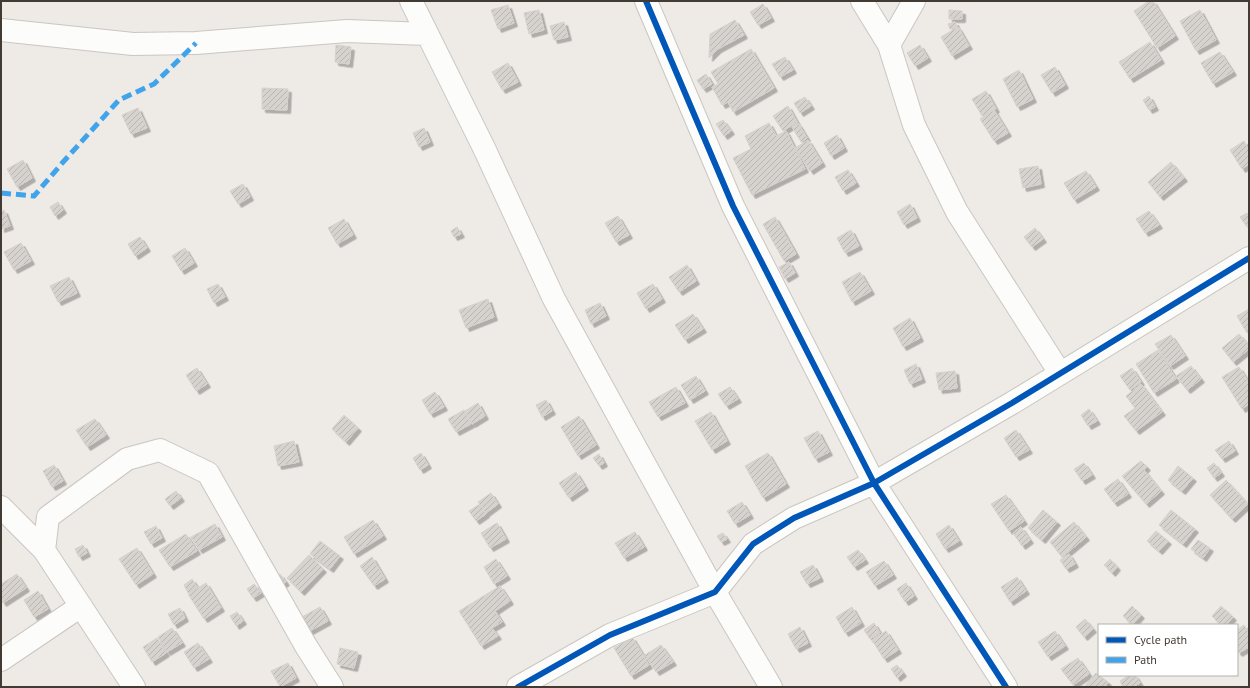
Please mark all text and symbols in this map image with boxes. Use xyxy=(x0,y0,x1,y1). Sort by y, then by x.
legend xyxy=(1098,624,1238,676)
text: Cycle path xyxy=(1134,632,1187,647)
text: Path xyxy=(1134,652,1157,667)

